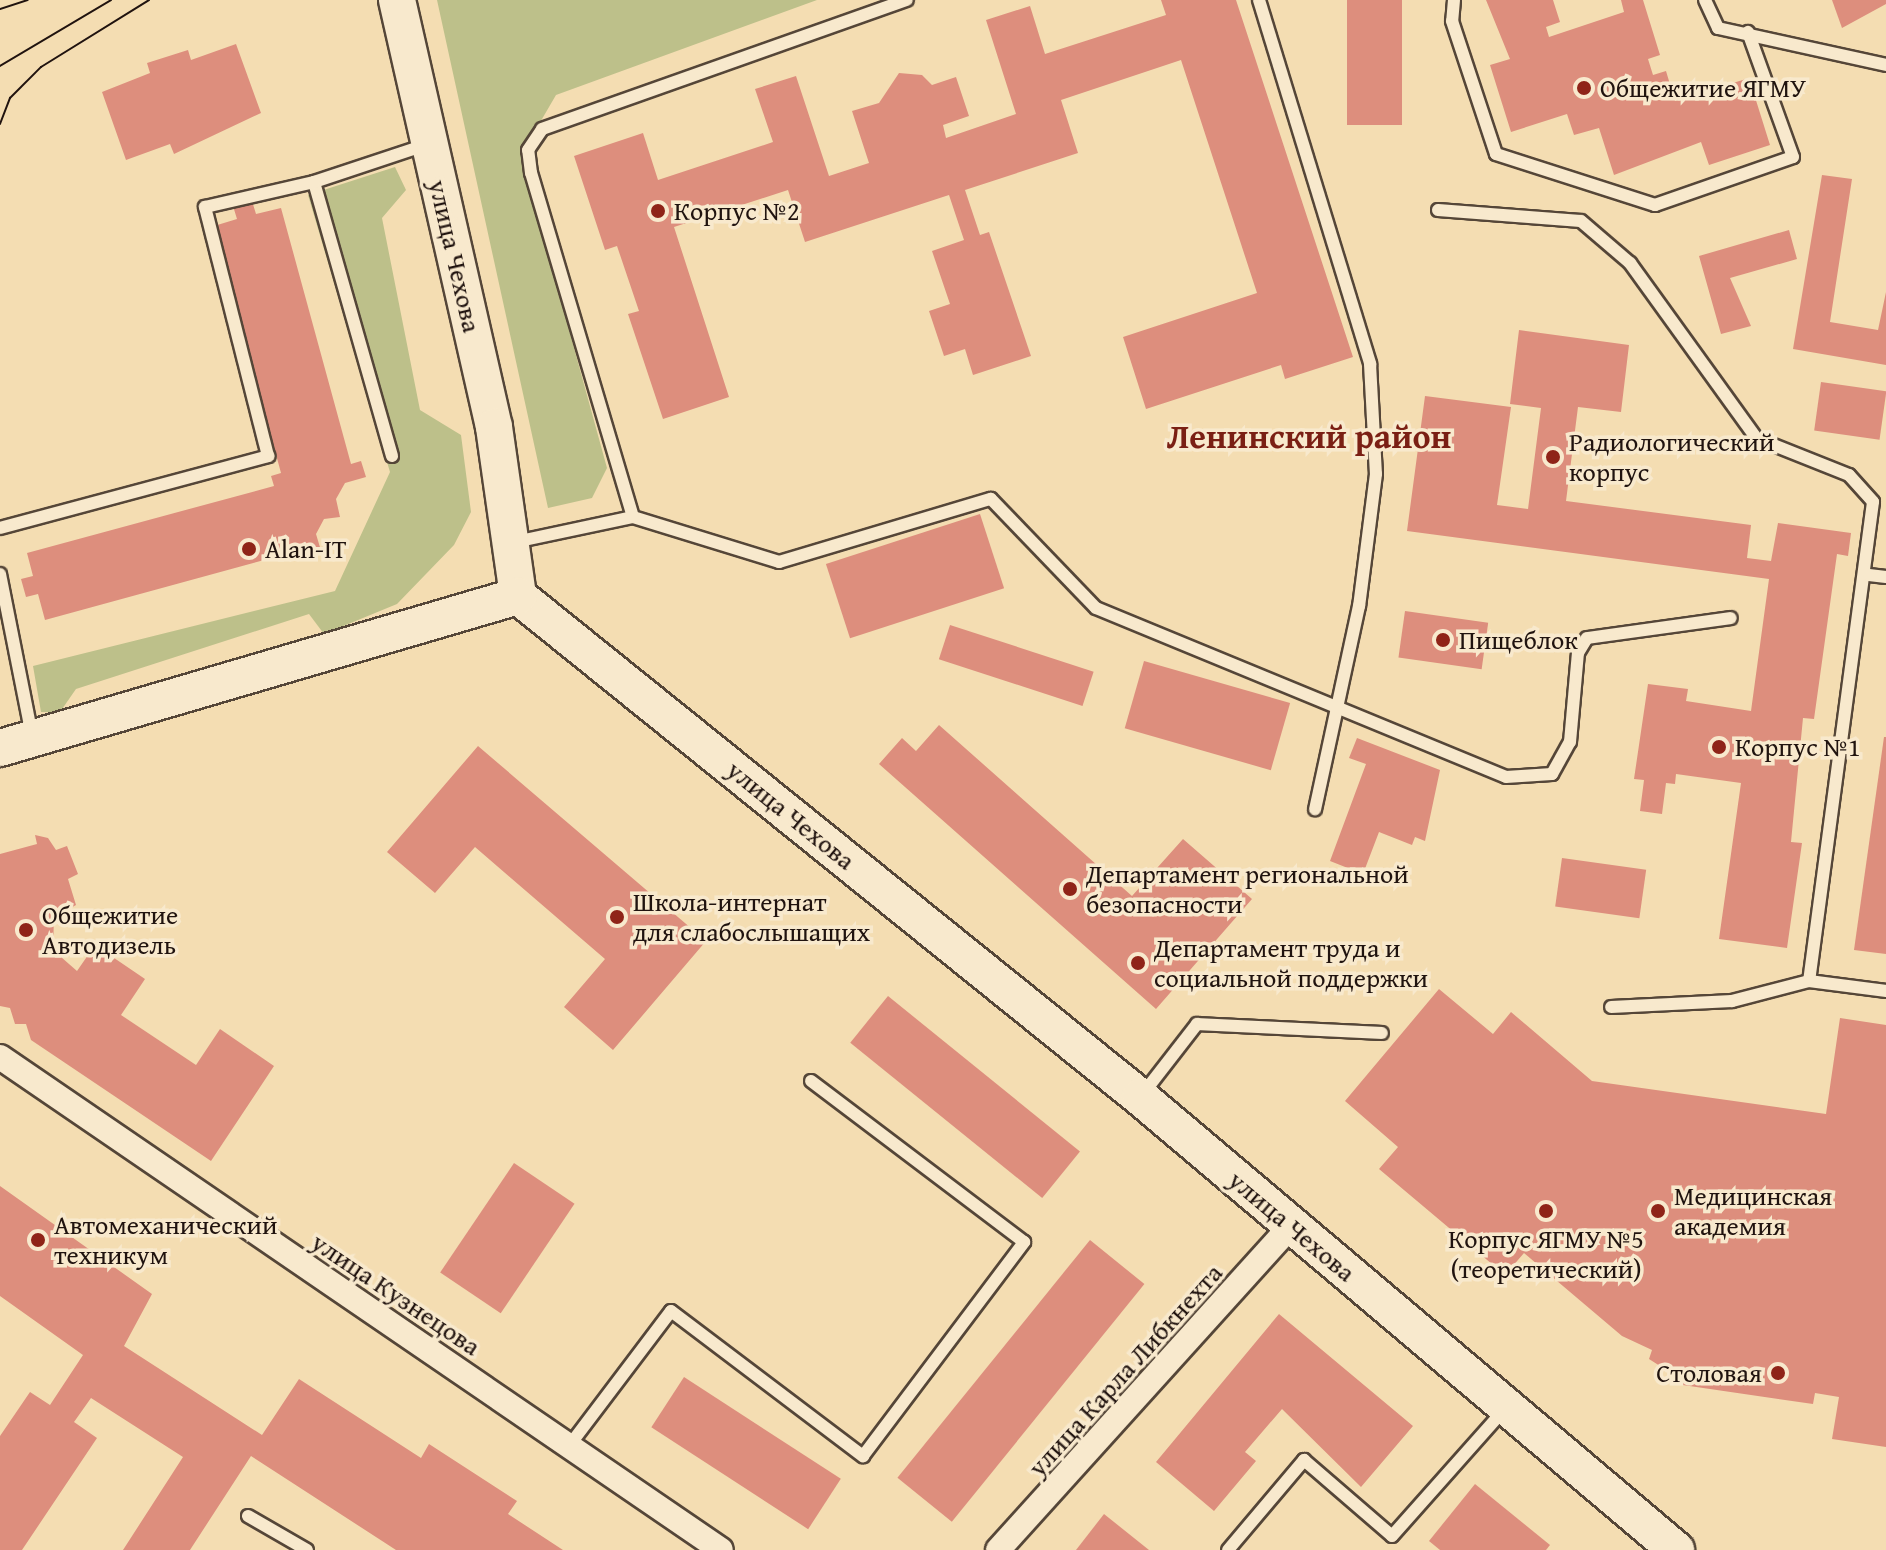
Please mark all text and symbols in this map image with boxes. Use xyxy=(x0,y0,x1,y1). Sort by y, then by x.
place label: Общежитие ЯГМУ xyxy=(1600,72,1806,104)
marker: Общежитие ЯГМУ xyxy=(1575,79,1593,97)
street label: улица Чехова xyxy=(422,177,488,335)
place label: Корпус №2 xyxy=(674,195,799,227)
marker: Корпус №2 xyxy=(649,202,667,220)
district label: Ленинский район xyxy=(1167,416,1451,456)
place label: Радиологический корпус xyxy=(1569,426,1774,488)
marker: Радиологический корпус xyxy=(1544,448,1562,466)
place label: Alan-IT xyxy=(265,533,346,565)
marker: Alan-IT xyxy=(240,540,258,558)
place label: Пищеблок xyxy=(1459,624,1578,656)
marker: Пищеблок xyxy=(1434,631,1452,649)
place label: Корпус №1 xyxy=(1735,731,1860,763)
marker: Корпус №1 xyxy=(1710,738,1728,756)
street label: улица Чехова xyxy=(721,754,861,876)
place label: Департамент региональной безопасности xyxy=(1086,858,1409,920)
marker: Департамент региональной безопасности xyxy=(1061,880,1079,898)
place label: Школа-интернат для слабослышащих xyxy=(633,886,870,948)
place label: Общежитие Автодизель xyxy=(42,899,178,960)
marker: Школа-интернат для слабослышащих xyxy=(608,908,626,926)
marker: Общежитие Автодизель xyxy=(17,921,35,939)
place label: Департамент труда и социальной поддержки xyxy=(1154,932,1428,994)
marker: Департамент труда и социальной поддержки xyxy=(1129,954,1147,972)
street label: улица Чехова xyxy=(1222,1164,1362,1288)
place label: Медицинская академия xyxy=(1674,1180,1832,1242)
marker: Корпус ЯГМУ №5 (теоретический) xyxy=(1537,1202,1555,1220)
marker: Медицинская академия xyxy=(1649,1202,1667,1220)
place label: Автомеханический техникум xyxy=(54,1209,277,1270)
place label: Корпус ЯГМУ №5 (теоретический) xyxy=(1448,1223,1644,1284)
street label: улица Кузнецова xyxy=(306,1226,486,1362)
marker: Автомеханический техникум xyxy=(29,1231,47,1249)
street label: улица Карла Либкнехта xyxy=(1021,1257,1229,1483)
place label: Столовая xyxy=(1656,1357,1762,1389)
marker: Столовая xyxy=(1769,1364,1787,1382)

